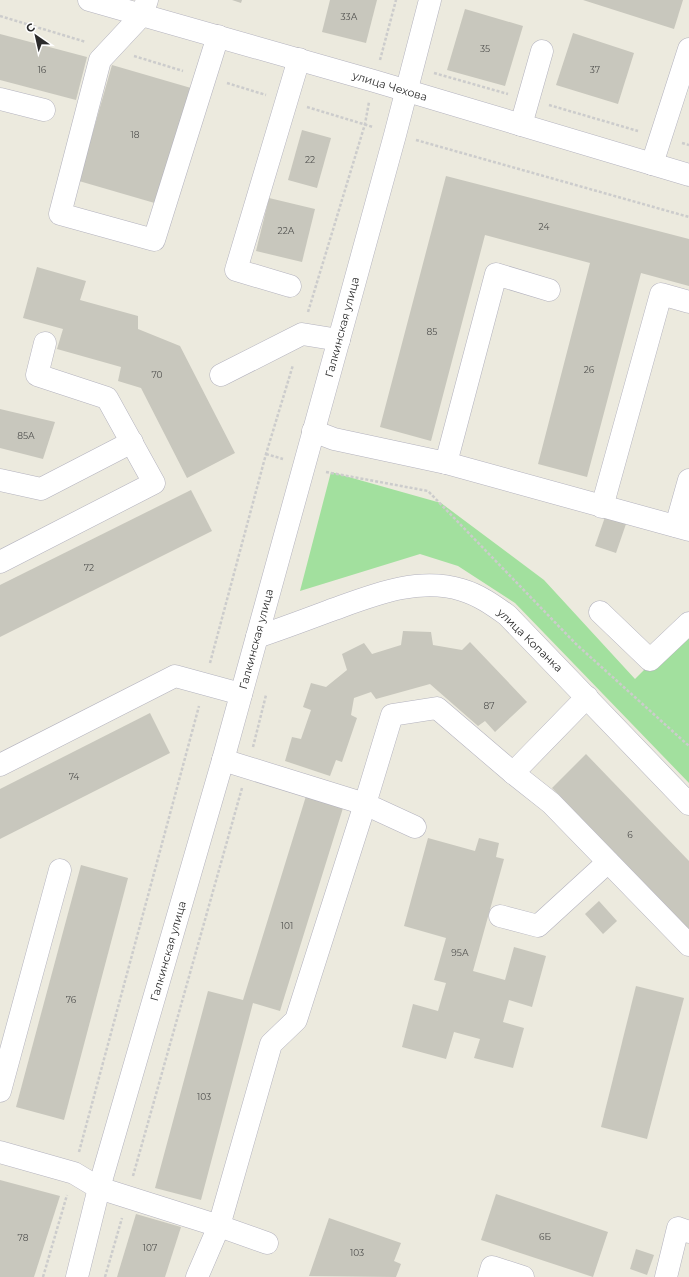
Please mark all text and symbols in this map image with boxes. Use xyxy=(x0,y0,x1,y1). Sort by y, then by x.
house number: 33А xyxy=(341,11,358,22)
north arrow xyxy=(16,16,56,56)
text: С xyxy=(23,20,38,36)
house number: 35 xyxy=(480,43,490,54)
house number: 16 xyxy=(38,64,47,75)
house number: 37 xyxy=(590,64,600,75)
street label: улица Чехова xyxy=(350,68,429,104)
house number: 18 xyxy=(131,129,140,140)
house number: 22 xyxy=(305,154,315,165)
house number: 24 xyxy=(539,221,549,232)
house number: 22А xyxy=(278,225,295,236)
street label: Галкинская улица xyxy=(322,275,362,379)
house number: 85 xyxy=(427,326,437,337)
house number: 26 xyxy=(584,364,595,375)
house number: 70 xyxy=(151,369,163,380)
house number: 85А xyxy=(17,430,35,441)
house number: 72 xyxy=(84,562,94,573)
street label: Галкинская улица xyxy=(236,587,276,691)
street label: улица Копанка xyxy=(494,605,566,675)
house number: 87 xyxy=(483,700,495,711)
house number: 74 xyxy=(69,771,79,782)
house number: 6 xyxy=(627,829,633,840)
street label: Галкинская улица xyxy=(147,899,189,1003)
house number: 101 xyxy=(281,920,293,931)
house number: 95А xyxy=(451,947,469,958)
house number: 76 xyxy=(66,994,77,1005)
house number: 103 xyxy=(197,1091,211,1102)
house number: 6Б xyxy=(539,1231,551,1242)
house number: 78 xyxy=(18,1232,29,1243)
house number: 107 xyxy=(143,1242,157,1253)
house number: 103 xyxy=(350,1247,364,1258)

